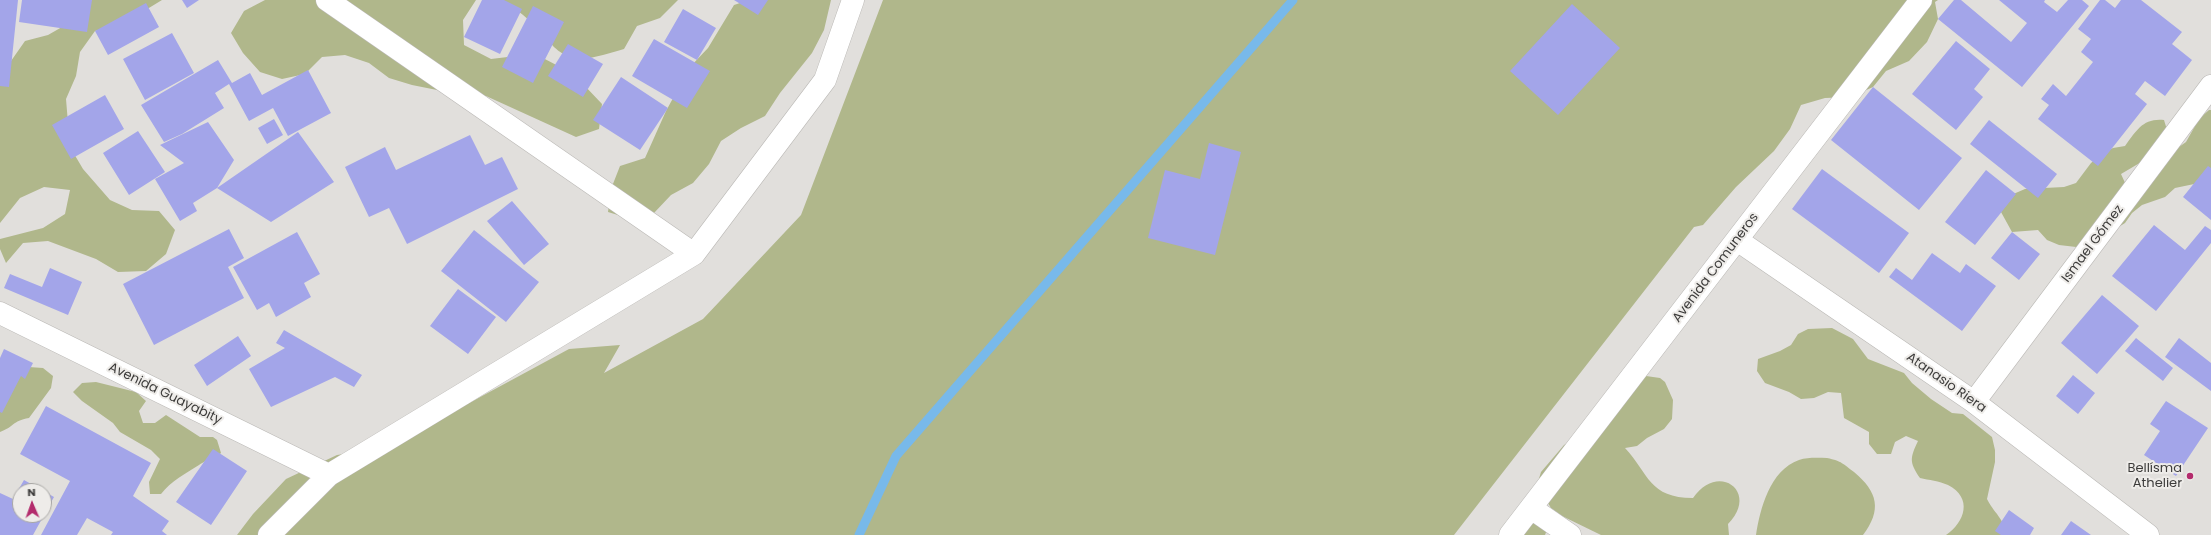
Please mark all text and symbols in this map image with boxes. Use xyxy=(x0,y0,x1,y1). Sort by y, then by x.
street label: Ismael Gómez xyxy=(2059,202,2127,286)
street label: Avenida Comuneros xyxy=(1670,210,1762,326)
street label: Atanasio Riera xyxy=(1903,350,1989,416)
street label: Avenida Guayabity xyxy=(106,360,224,428)
place label: Bellísma Athelier xyxy=(2127,461,2182,492)
marker: Bellísma Athelier xyxy=(2185,471,2195,481)
north arrow xyxy=(12,483,52,523)
text: N xyxy=(27,484,36,500)

